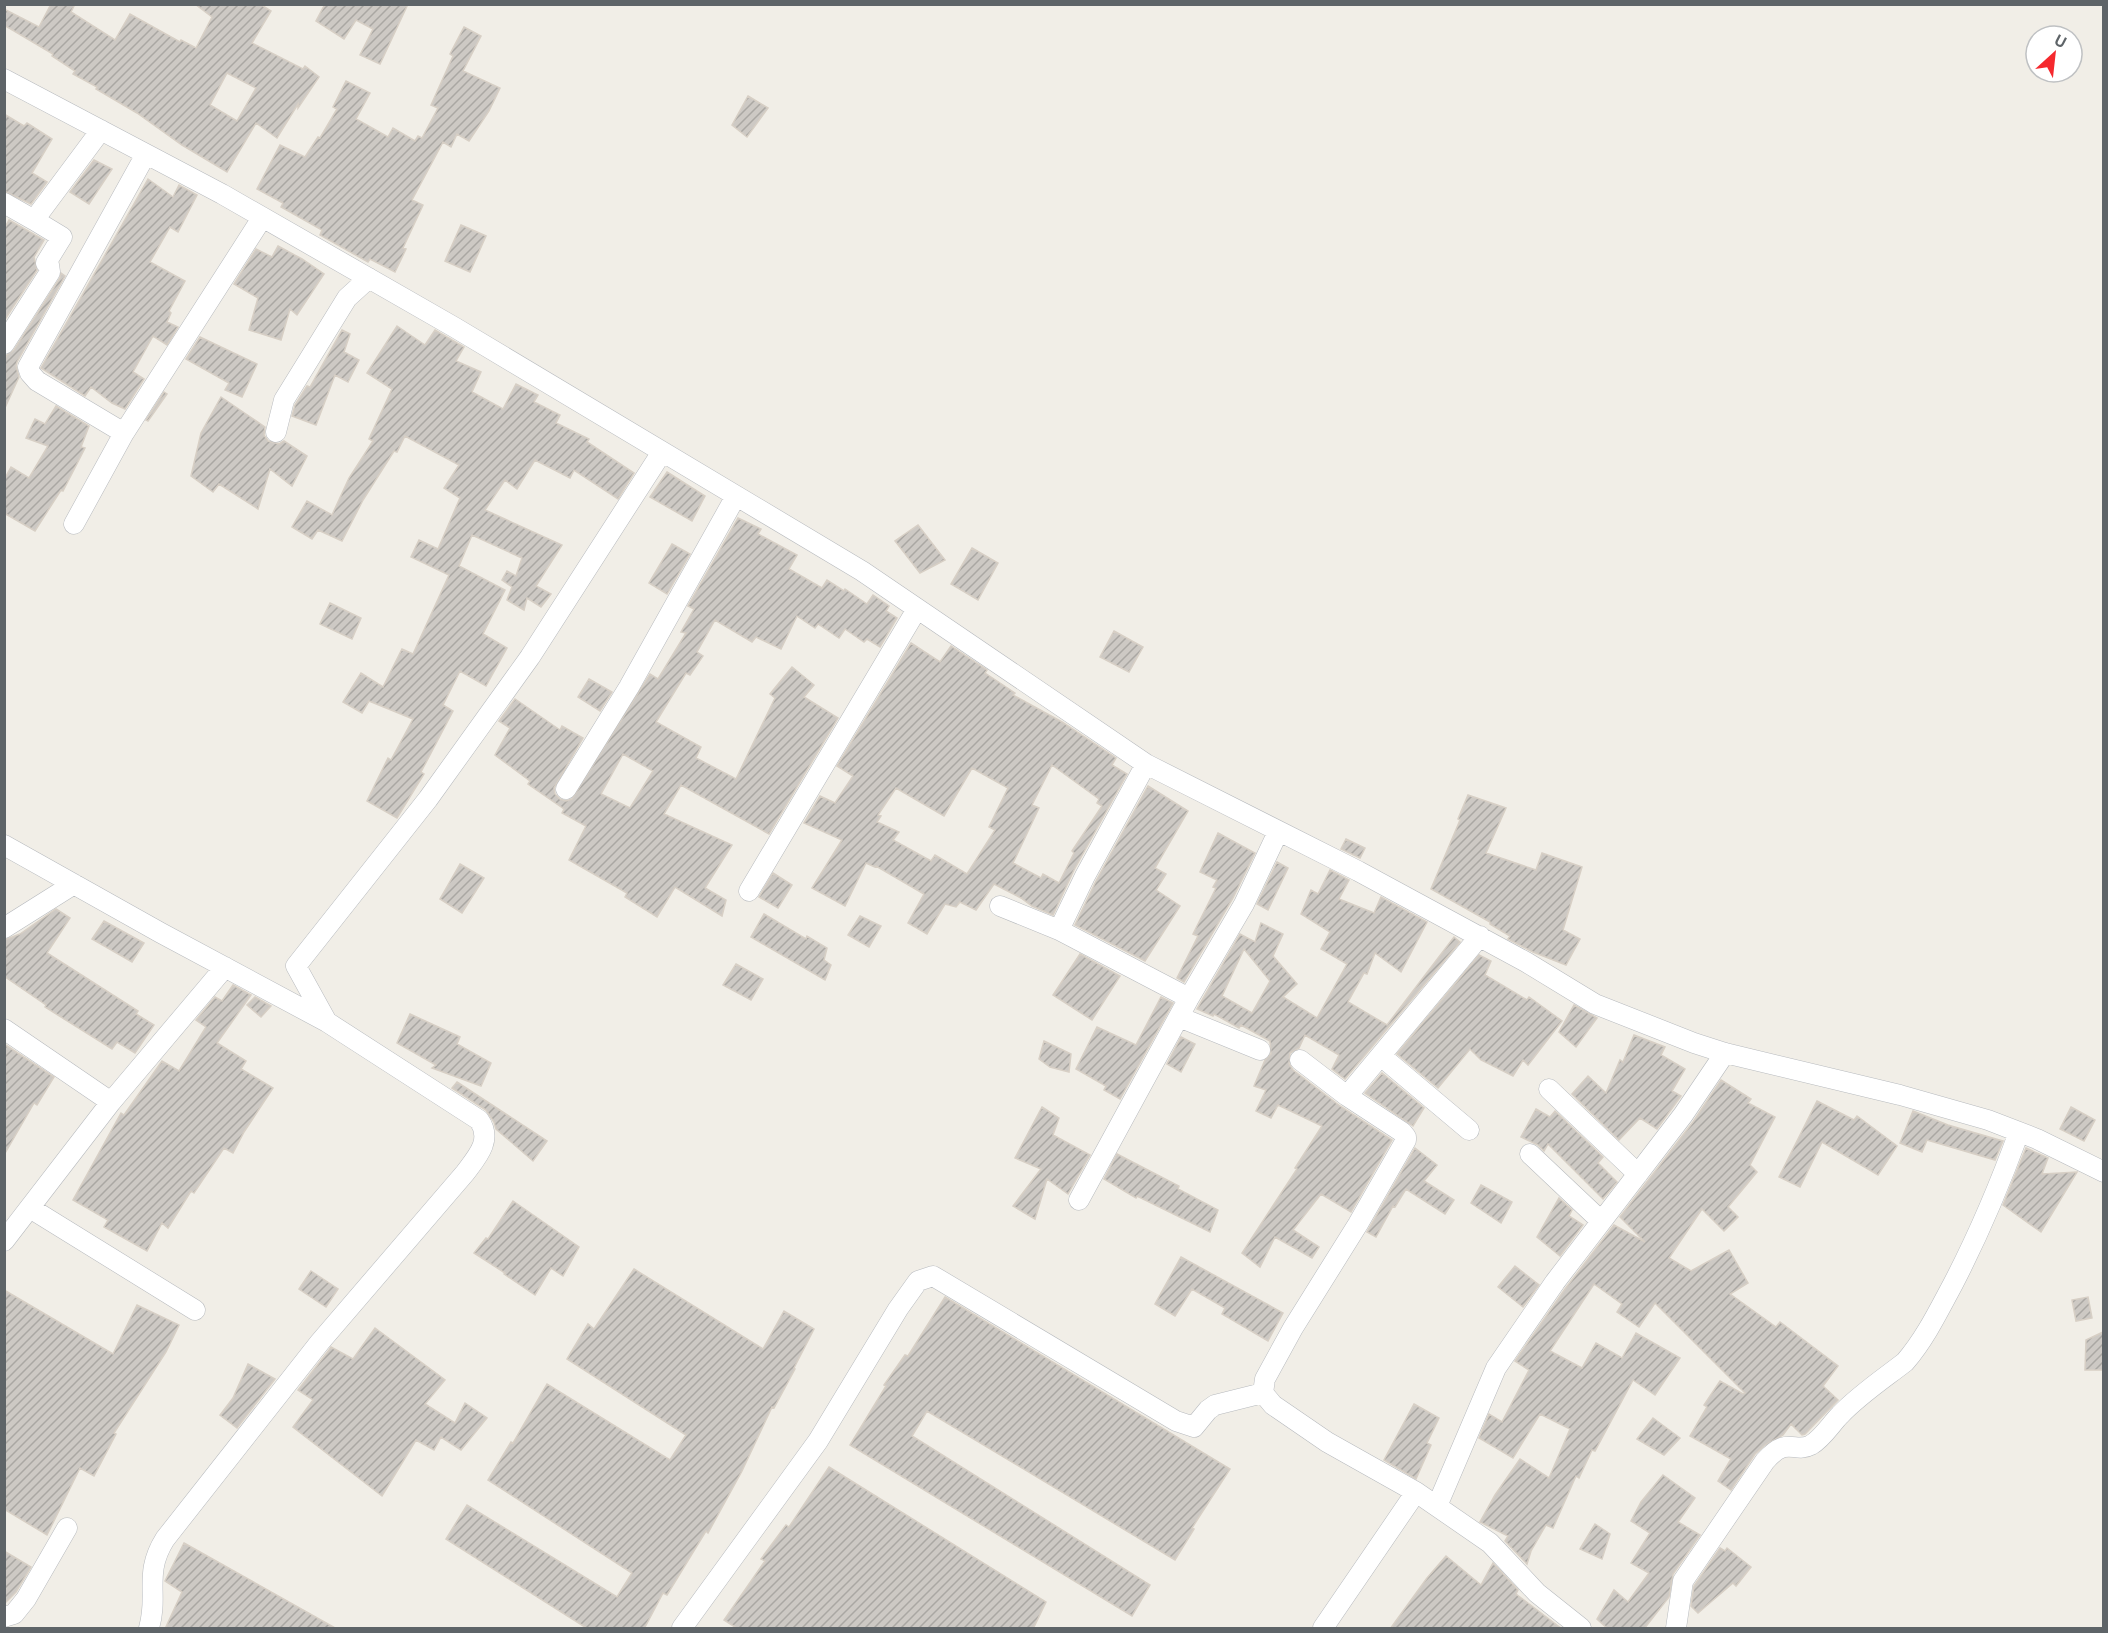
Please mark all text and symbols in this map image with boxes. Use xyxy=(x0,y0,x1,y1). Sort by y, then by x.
north arrow xyxy=(2024,24,2084,84)
text: U xyxy=(2052,30,2070,51)

